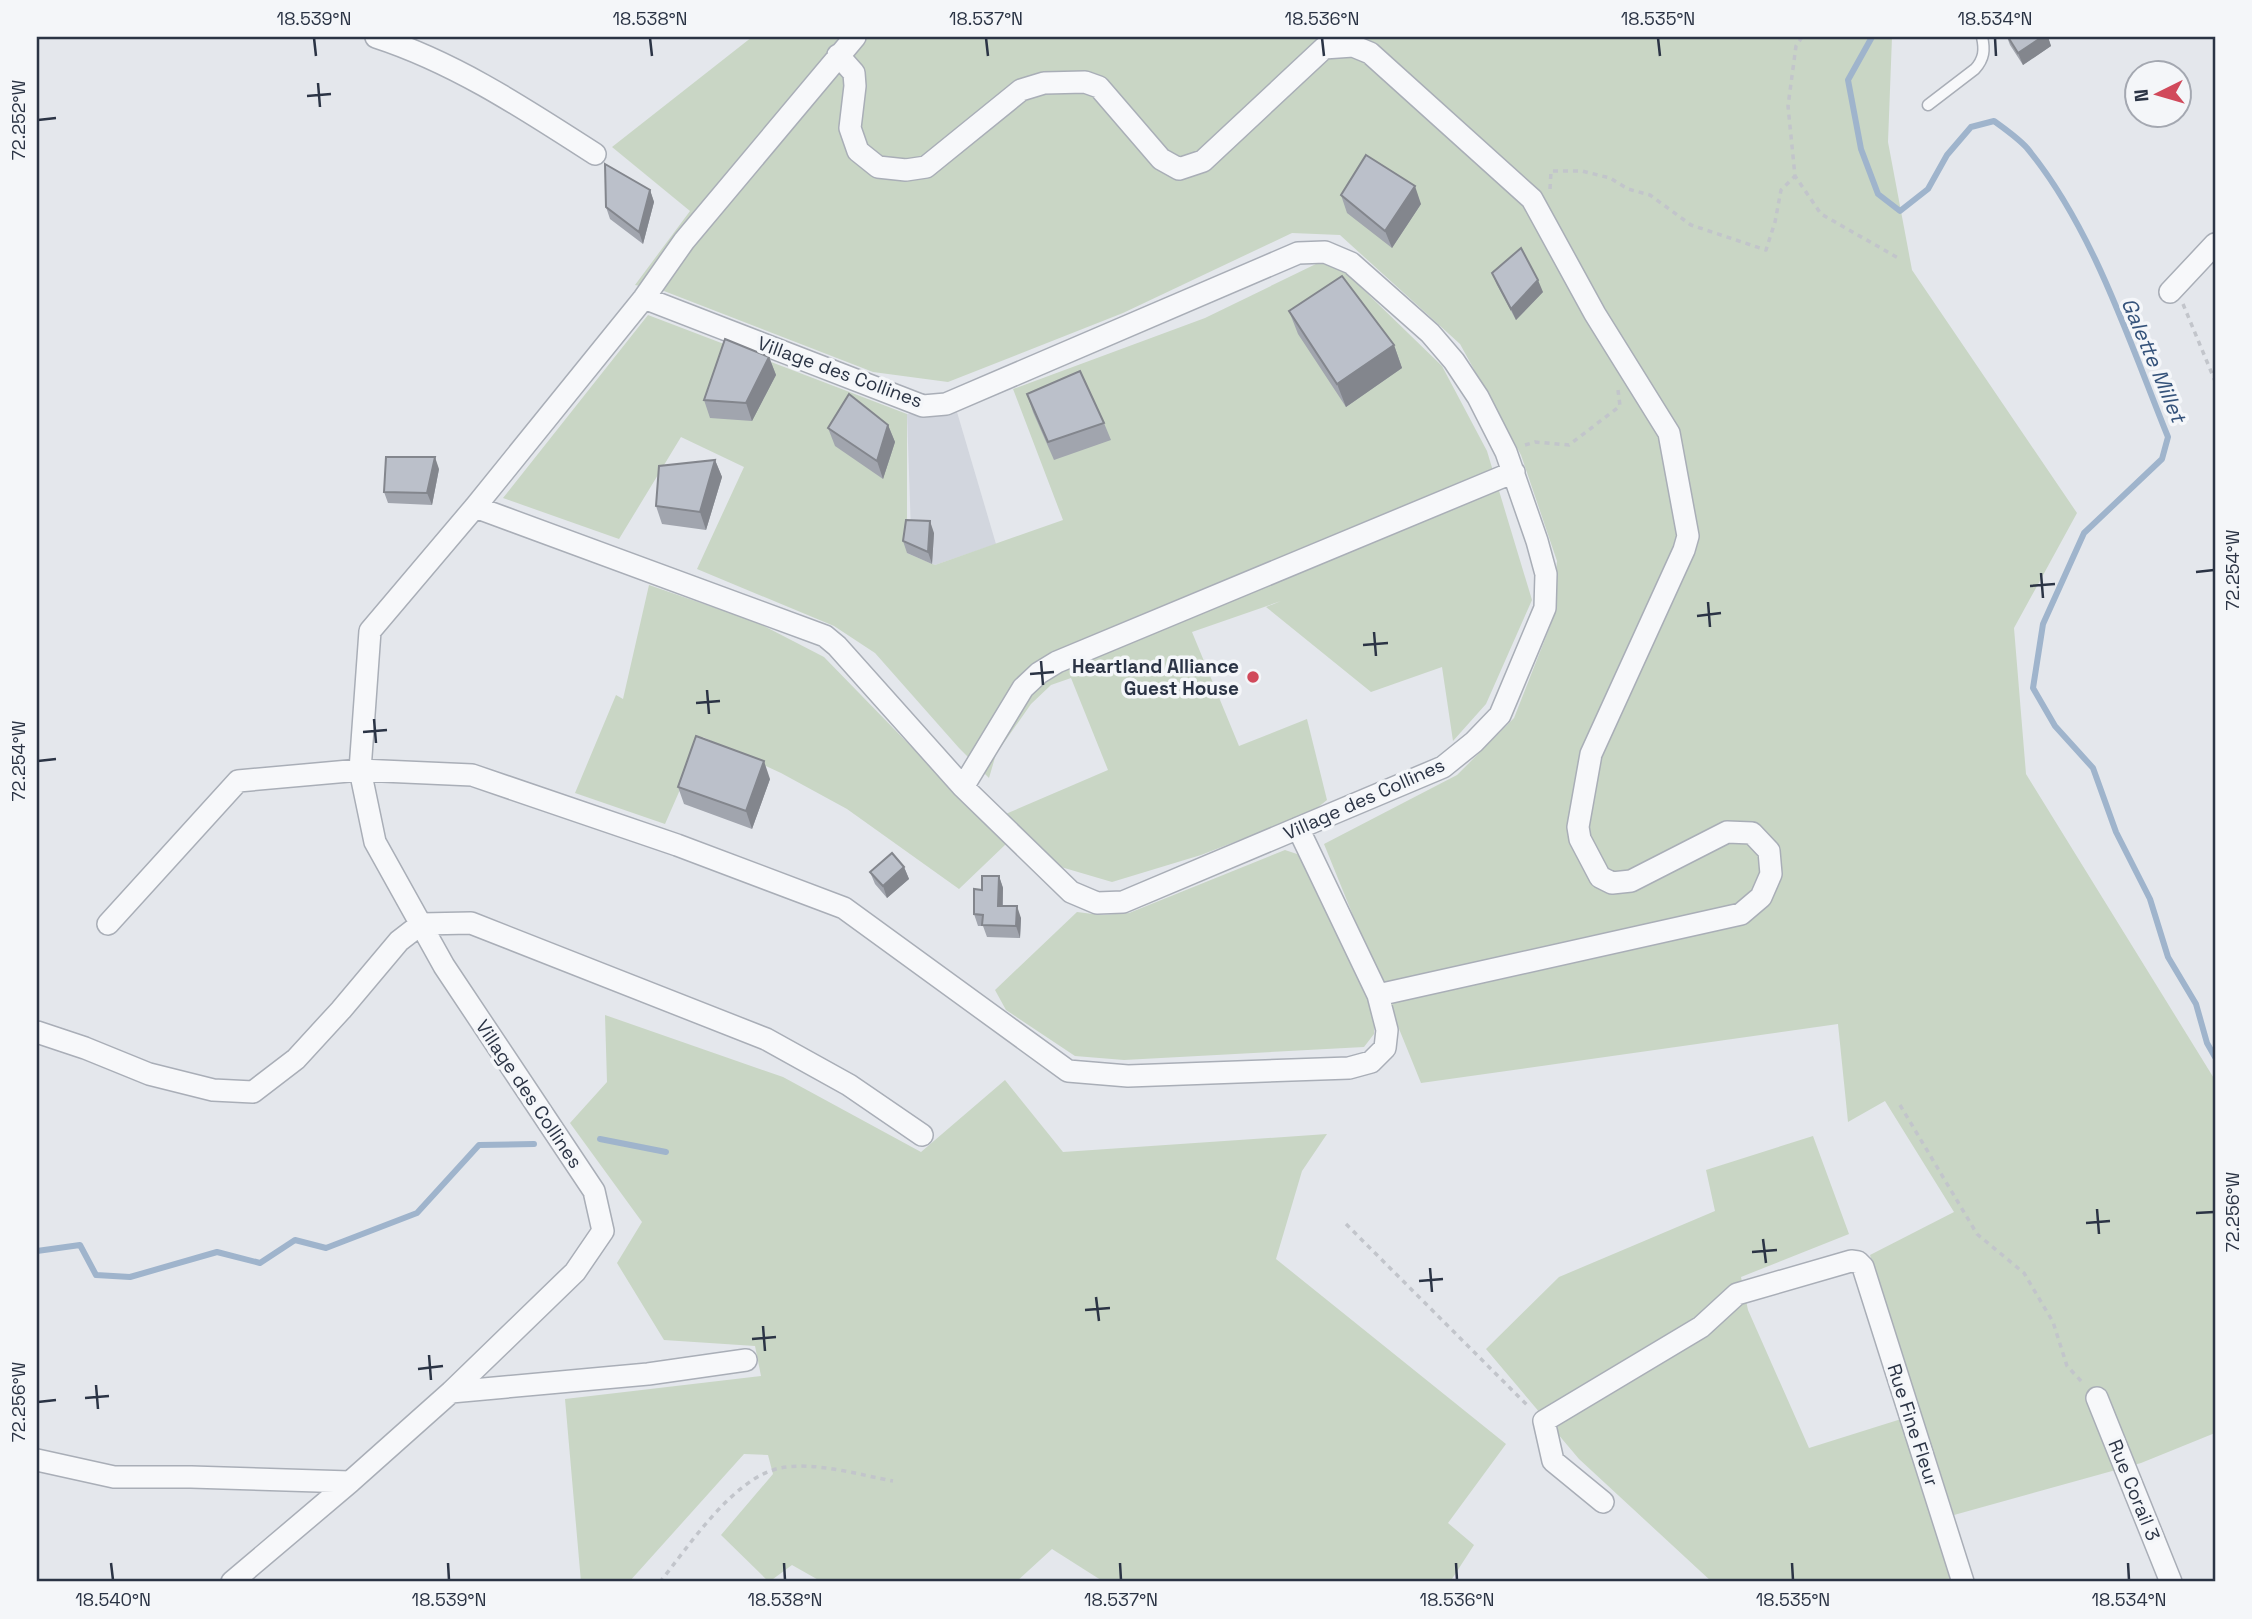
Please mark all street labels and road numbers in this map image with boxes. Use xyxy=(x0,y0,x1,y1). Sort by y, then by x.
street label: Village des Collines xyxy=(754,331,926,413)
street label: Village des Collines xyxy=(1279,752,1449,846)
street label: Village des Collines xyxy=(470,1015,588,1173)
street label: Rue Fine Fleur xyxy=(1881,1361,1945,1489)
street label: Rue Corail 3 xyxy=(2102,1436,2166,1544)

